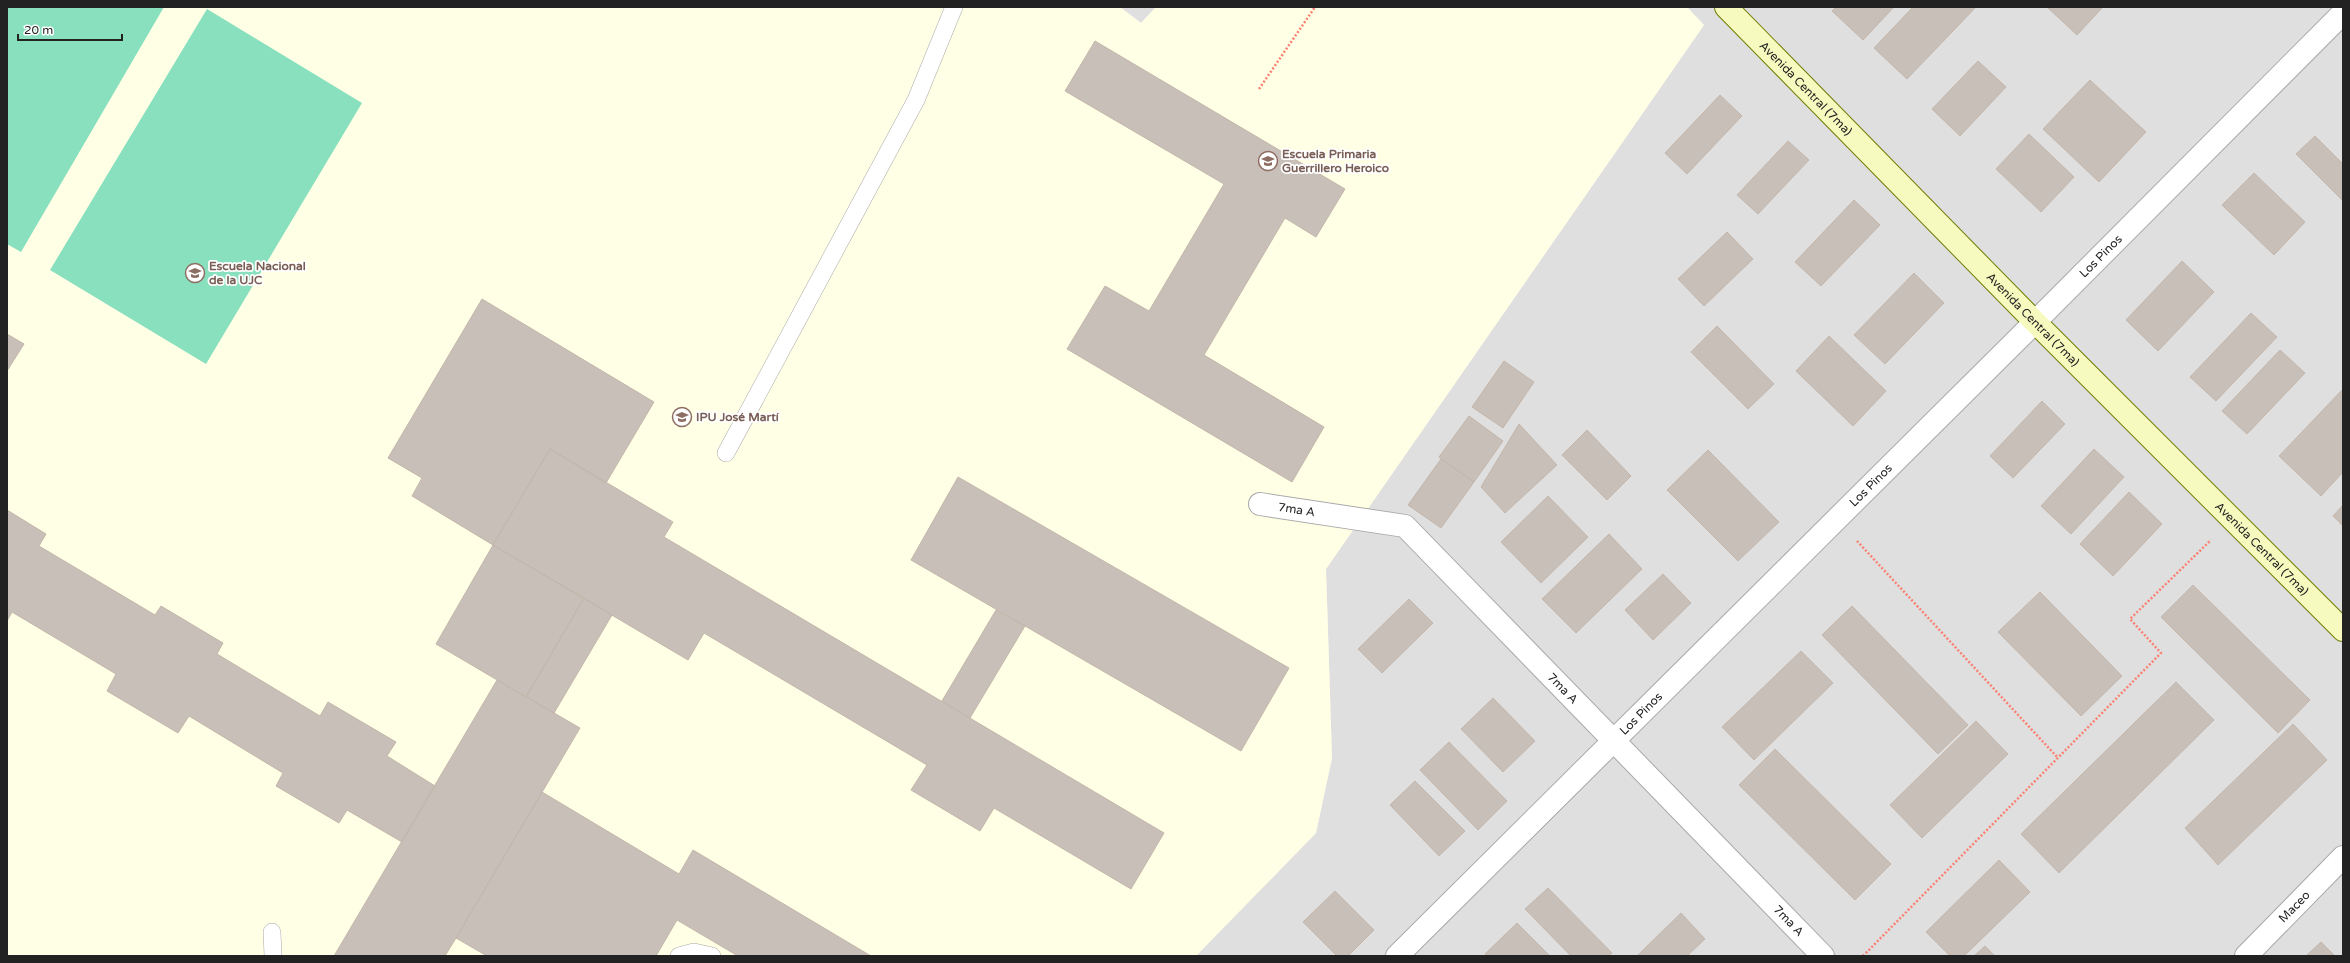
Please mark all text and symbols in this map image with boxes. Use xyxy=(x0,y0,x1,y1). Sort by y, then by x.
scale bar xyxy=(18,16,122,42)
text: 20 m xyxy=(24,23,53,37)
street label: Avenida Central (7ma) xyxy=(1757,38,1855,138)
place label: Escuela Primaria Guerrillero Heroico xyxy=(1282,147,1389,175)
school or university icon: Escuela Primaria Guerrillero Heroico xyxy=(1257,150,1279,172)
street label: Los Pinos xyxy=(2076,232,2125,280)
place label: Escuela Nacional de la UJC xyxy=(209,259,306,287)
school or university icon: Escuela Nacional de la UJC xyxy=(184,262,206,284)
street label: Avenida Central (7ma) xyxy=(1984,270,2082,369)
school or university icon: IPU José Martí xyxy=(671,406,693,428)
place label: IPU José Martí xyxy=(696,410,779,424)
street label: Los Pinos xyxy=(1847,461,1895,509)
street label: Avenida Central (7ma) xyxy=(2212,499,2312,599)
street label: 7ma A xyxy=(1277,500,1316,519)
street label: 7ma A xyxy=(1545,670,1581,707)
street label: Los Pinos xyxy=(1617,689,1665,738)
street label: Maceo xyxy=(2276,888,2313,925)
street label: 7ma A xyxy=(1771,902,1807,939)

